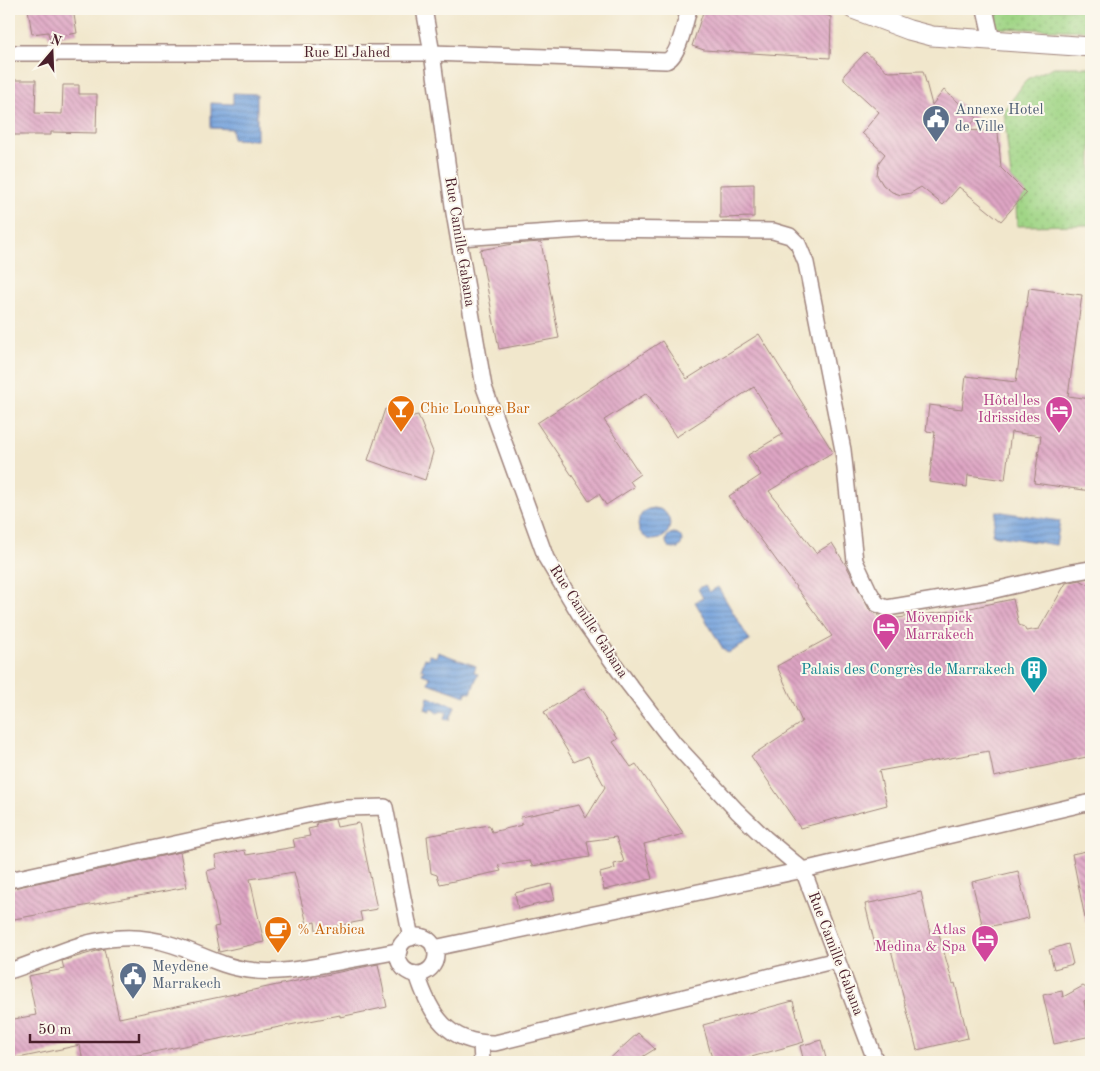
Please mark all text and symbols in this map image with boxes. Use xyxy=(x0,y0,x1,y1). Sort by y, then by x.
north arrow xyxy=(28,28,78,78)
text: N xyxy=(49,32,64,49)
street label: Rue El Jahed xyxy=(304,46,391,61)
place label: Annexe Hotel de Ville xyxy=(955,103,1044,135)
public building icon: Annexe Hotel de Ville xyxy=(921,104,951,143)
street label: Rue Camille Gabana xyxy=(441,176,477,309)
bar icon: Chic Lounge Bar xyxy=(386,394,416,433)
place label: Hôtel les Idrissides xyxy=(978,394,1040,426)
hotel icon: Hôtel les Idrissides xyxy=(1044,395,1074,434)
place label: Chic Lounge Bar xyxy=(420,402,530,417)
street label: Rue Camille Gabana xyxy=(546,563,630,682)
place label: Mövenpick Marrakech xyxy=(905,611,974,643)
hotel icon: Mövenpick Marrakech xyxy=(871,612,901,651)
building icon: Palais des Congrès de Marrakech xyxy=(1019,655,1049,694)
place label: Palais des Congrès de Marrakech xyxy=(801,663,1015,678)
street label: Rue Camille Gabana xyxy=(804,890,866,1019)
cafe icon: % Arabica xyxy=(263,915,293,954)
place label: % Arabica xyxy=(297,923,365,938)
place label: Atlas Medina & Spa xyxy=(874,923,967,955)
hotel icon: Atlas Medina & Spa xyxy=(970,924,1000,963)
place label: Meydene Marrakech xyxy=(152,960,221,992)
public building icon: Meydene Marrakech xyxy=(118,961,148,1000)
scale bar xyxy=(30,1011,139,1043)
text: 50 m xyxy=(38,1023,72,1038)

